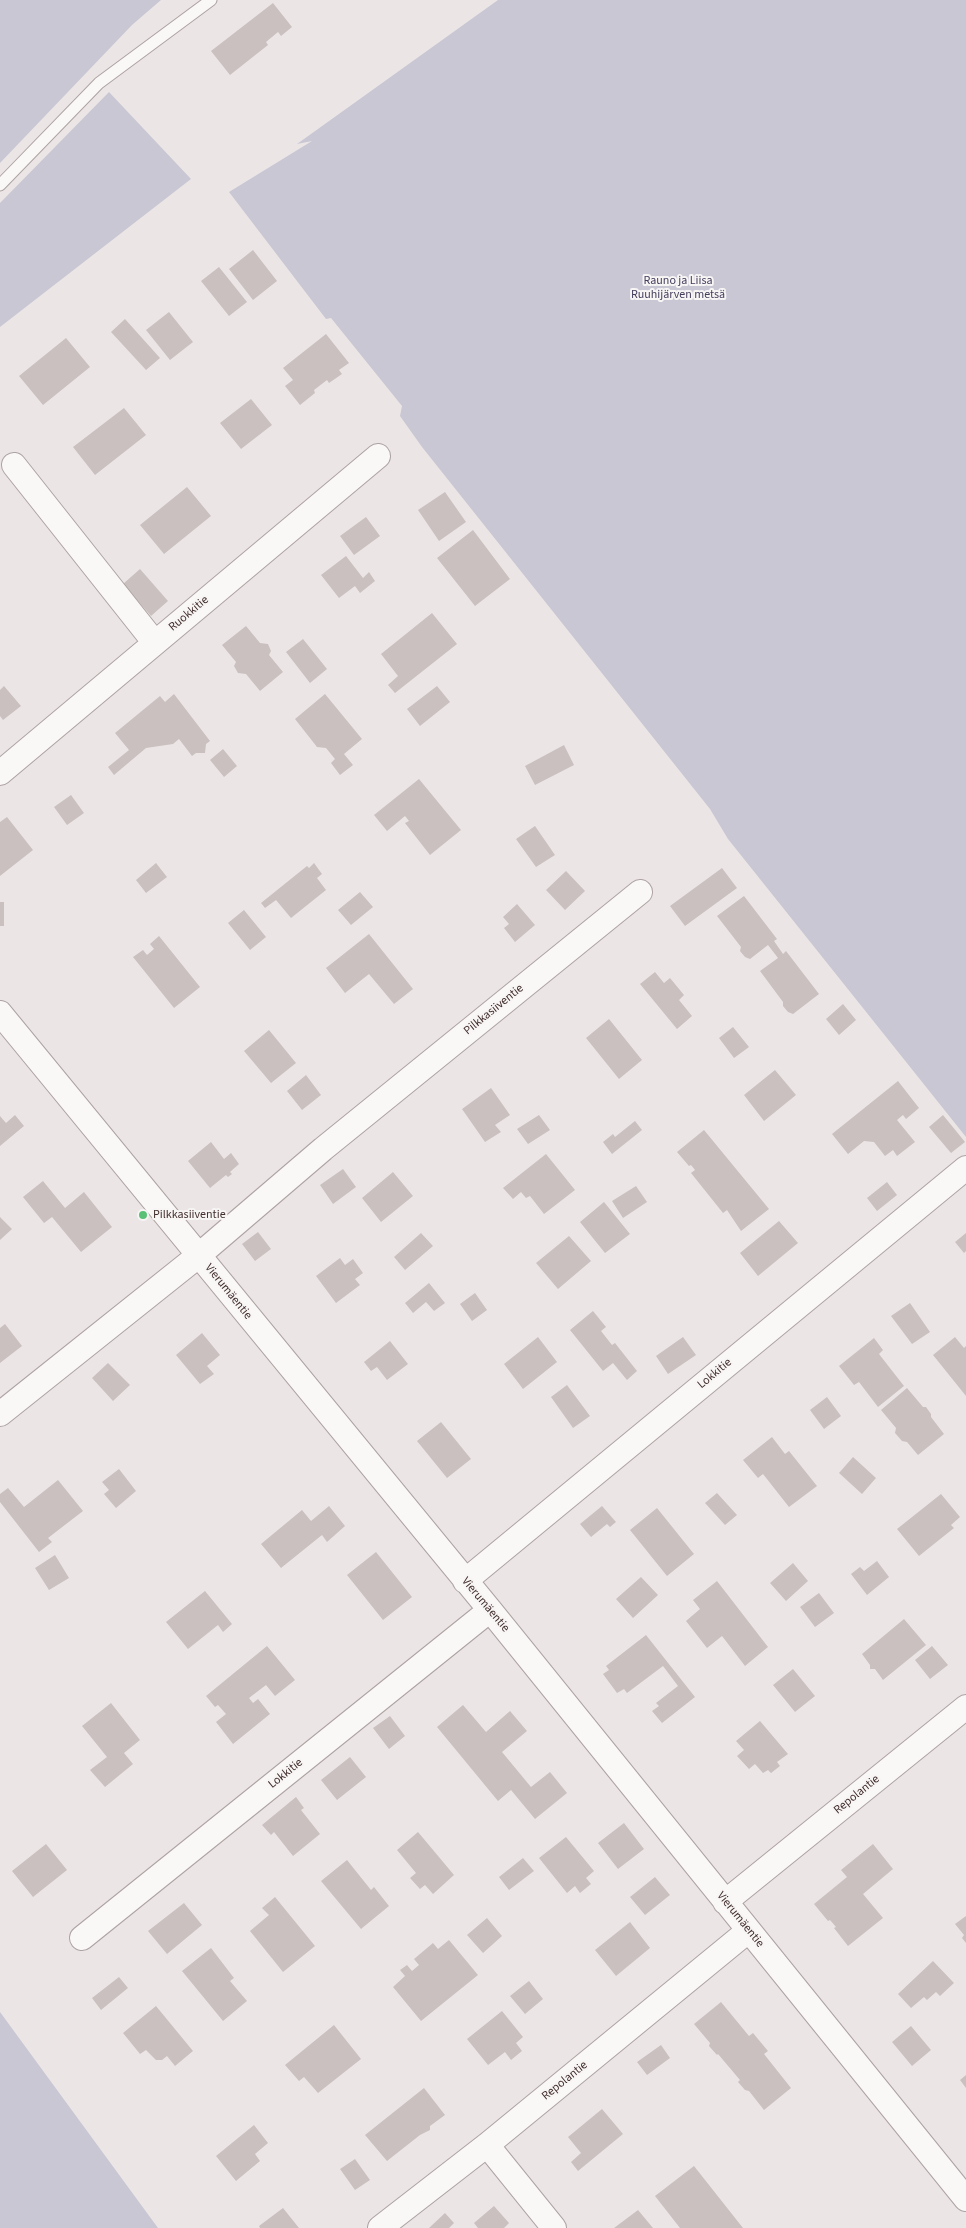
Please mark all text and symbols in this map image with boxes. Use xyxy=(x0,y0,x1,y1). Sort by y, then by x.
park label: Rauno ja Liisa Ruuhijärven metsä xyxy=(631,274,725,302)
street label: Ruokkitie xyxy=(166,593,212,635)
street label: Pilkkasiiventie xyxy=(461,982,527,1038)
place label: Pilkkasiiventie xyxy=(153,1208,226,1222)
marker: Pilkkasiiventie xyxy=(137,1209,149,1221)
street label: Vierumäentie xyxy=(201,1261,255,1323)
street label: Lokkitie xyxy=(695,1356,735,1392)
street label: Vierumäentie xyxy=(458,1575,512,1635)
street label: Lokkitie xyxy=(266,1756,306,1792)
street label: Repolantie xyxy=(831,1772,883,1818)
street label: Vierumäentie xyxy=(713,1889,767,1951)
street label: Repolantie xyxy=(539,2058,591,2104)

